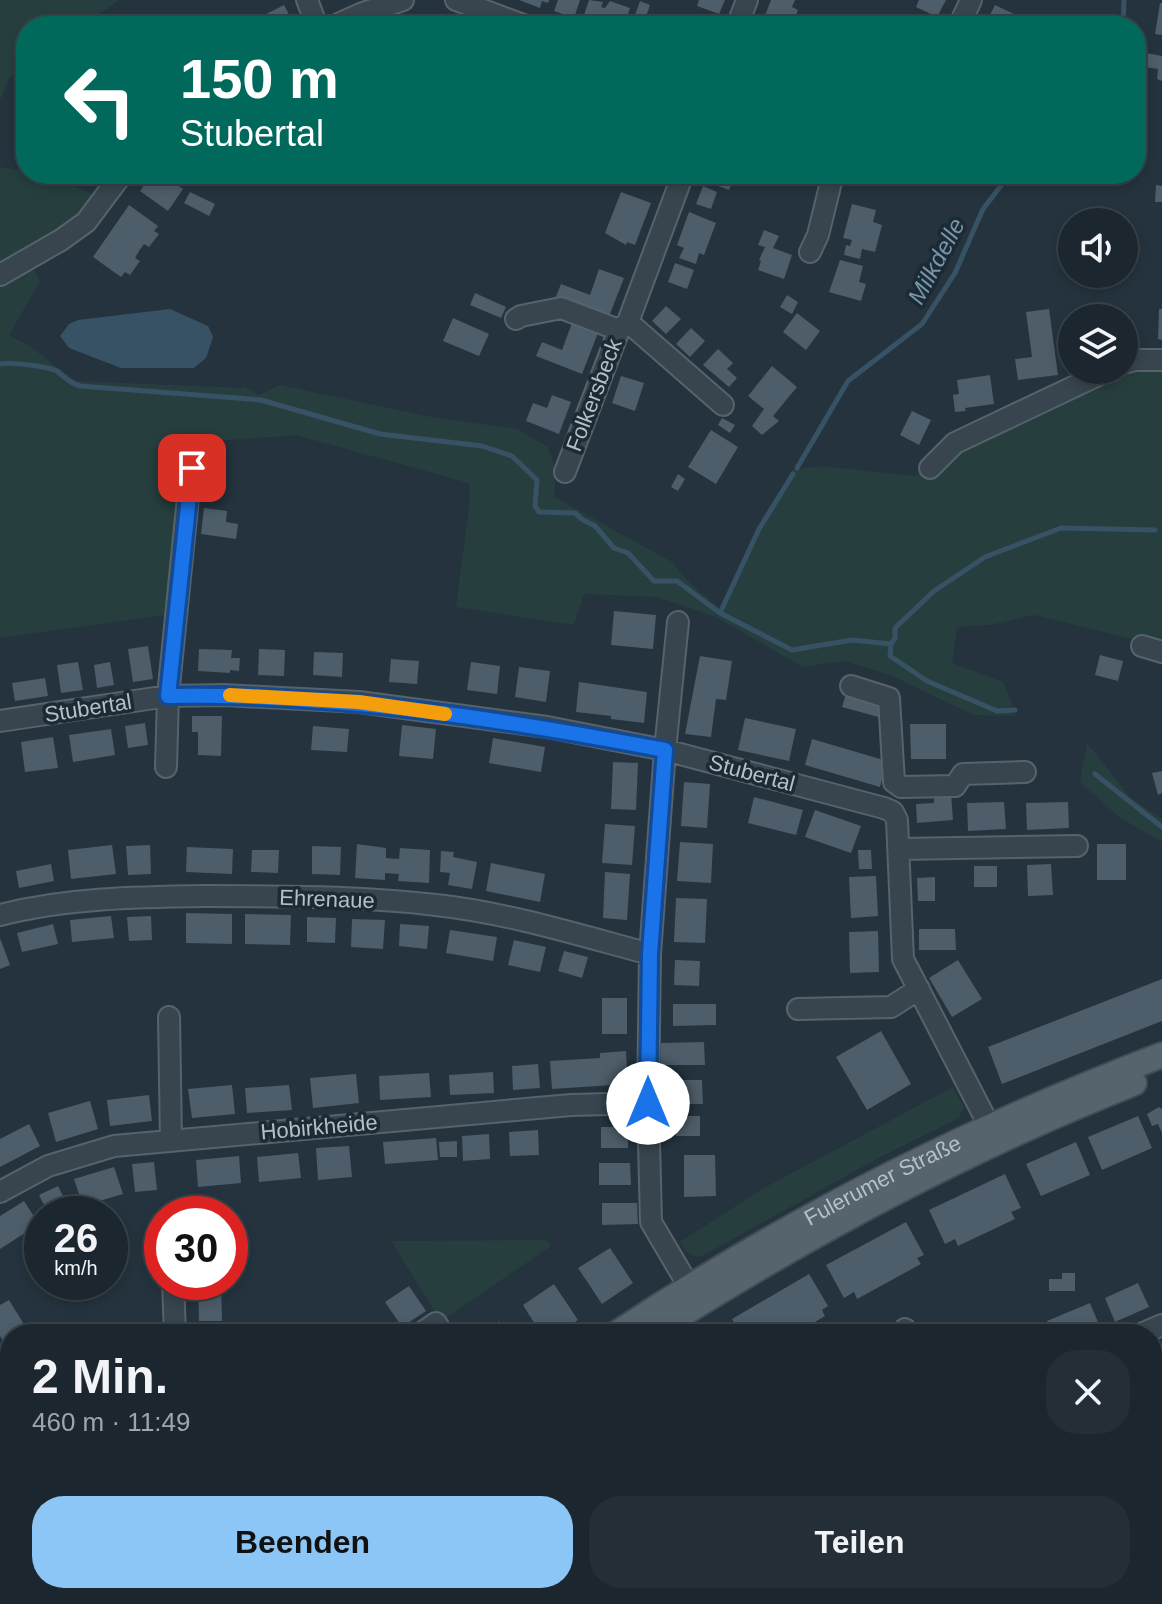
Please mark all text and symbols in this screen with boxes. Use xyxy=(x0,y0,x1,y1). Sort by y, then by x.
text: 150 m xyxy=(180,47,339,110)
icon: left xyxy=(48,48,152,152)
text: Stubertal xyxy=(180,113,324,154)
map controls xyxy=(1058,208,1138,384)
button: sound xyxy=(1058,208,1138,288)
water label: Milkdelle xyxy=(902,213,970,309)
button: layers xyxy=(1058,304,1138,384)
street label: Folkersbeck xyxy=(561,334,627,455)
pin xyxy=(158,434,226,502)
icon: arrive xyxy=(170,446,214,490)
street label: Stubertal xyxy=(43,689,133,727)
street label: Stubertal xyxy=(706,750,798,796)
street label: Ehrenaue xyxy=(279,885,375,913)
position arrow xyxy=(606,1061,690,1145)
street label: Hobirkheide xyxy=(259,1109,379,1145)
street label: Fulerumer Straße xyxy=(800,1130,965,1230)
speed limit sign: 30 xyxy=(144,1196,248,1300)
text: 26 xyxy=(54,1216,98,1260)
text: km/h xyxy=(54,1257,98,1279)
text: 2 Min. xyxy=(32,1350,168,1403)
button: close xyxy=(1046,1350,1130,1434)
text: 460 m · 11:49 xyxy=(32,1407,191,1437)
button: Beenden xyxy=(32,1496,573,1588)
button: Teilen xyxy=(589,1496,1130,1588)

